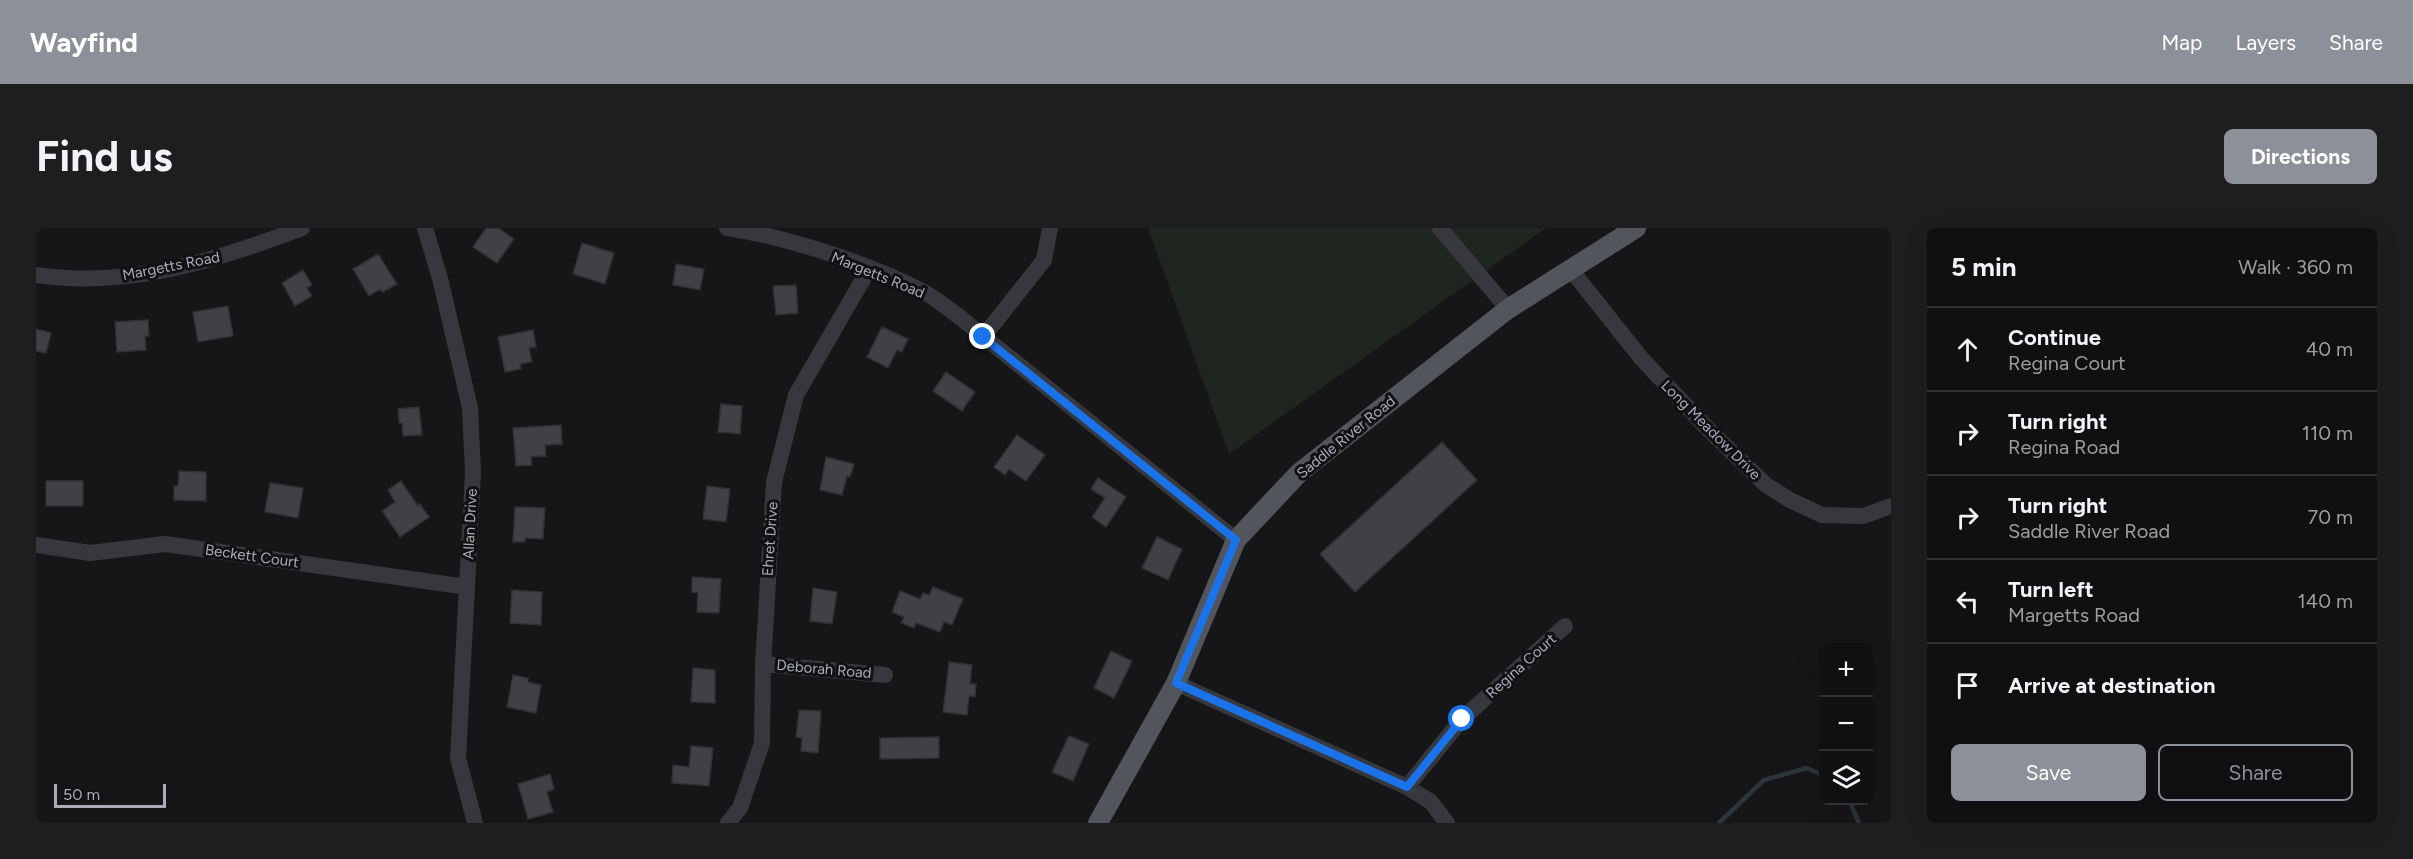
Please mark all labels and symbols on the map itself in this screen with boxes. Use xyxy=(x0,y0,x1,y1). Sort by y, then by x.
street label: Margetts Road xyxy=(121,248,221,284)
street label: Margetts Road xyxy=(829,248,927,302)
route end xyxy=(969,323,995,349)
street label: Long Meadow Drive xyxy=(1657,376,1765,484)
street label: Saddle River Road xyxy=(1293,392,1399,482)
street label: Allan Drive xyxy=(459,488,481,560)
street label: Ehret Drive xyxy=(758,501,782,577)
street label: Beckett Court xyxy=(204,541,300,572)
street label: Regina Court xyxy=(1482,630,1560,702)
street label: Deborah Road xyxy=(776,656,872,682)
route start xyxy=(1448,705,1474,731)
scale bar xyxy=(54,781,166,808)

